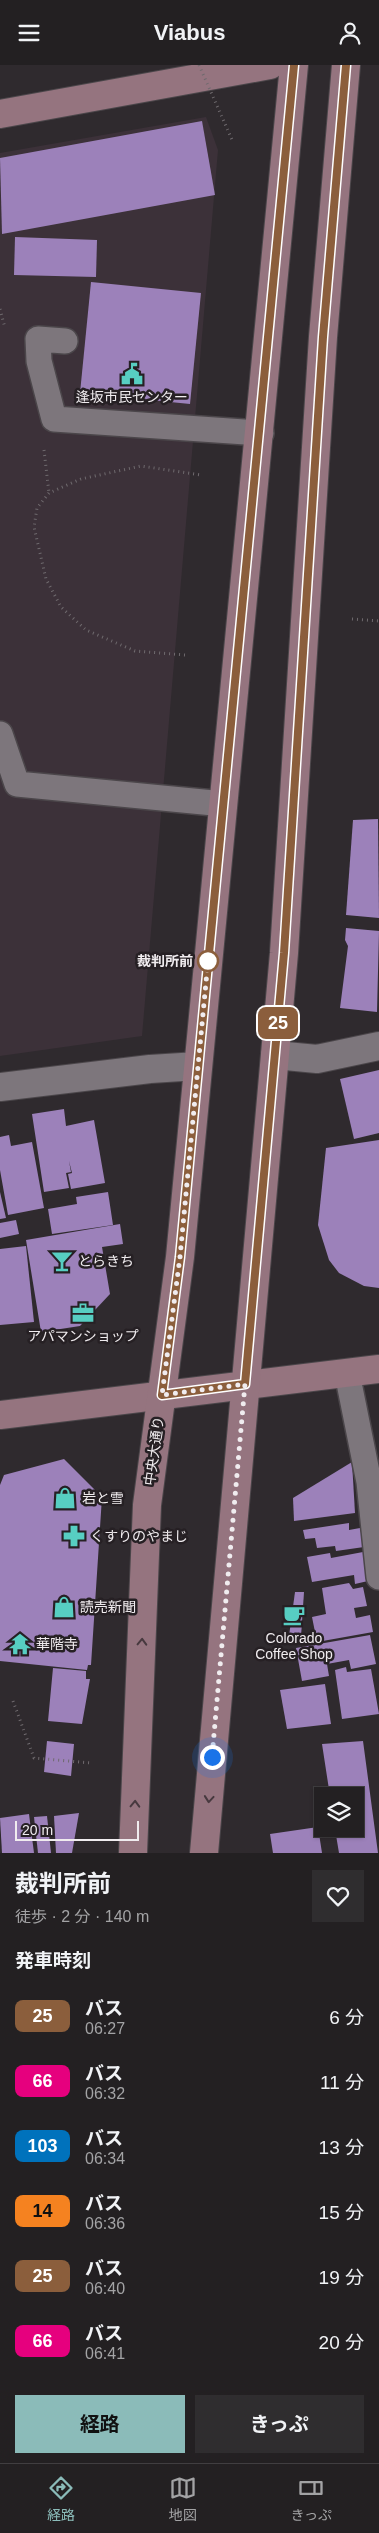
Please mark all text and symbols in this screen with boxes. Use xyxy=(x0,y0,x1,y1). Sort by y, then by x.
icon: menu xyxy=(15,19,43,47)
icon: person xyxy=(336,19,364,47)
text: Viabus xyxy=(154,20,225,45)
public building icon: 逢坂市民センター xyxy=(119,361,145,387)
place label: 逢坂市民センター xyxy=(76,389,188,405)
marker: 裁判所前 xyxy=(197,950,219,972)
place label: 裁判所前 xyxy=(137,953,193,969)
line badge: 25 xyxy=(256,1007,300,1039)
text: 25 xyxy=(268,1013,288,1033)
bar icon: とらきち xyxy=(49,1248,75,1274)
place label: とらきち xyxy=(78,1253,134,1269)
office icon: アパマンショップ xyxy=(70,1300,96,1326)
place label: アパマンショップ xyxy=(27,1328,139,1344)
street label: 中央大通り xyxy=(141,1415,167,1487)
shop icon: 岩と雪 xyxy=(52,1485,78,1511)
place label: 岩と雪 xyxy=(82,1490,124,1506)
pharmacy icon: くすりのやまじ xyxy=(61,1523,87,1549)
place label: くすりのやまじ xyxy=(90,1528,188,1544)
shop icon: 読売新聞 xyxy=(51,1594,77,1620)
place label: 読売新聞 xyxy=(80,1599,136,1615)
cafe icon: Colorado Coffee Shop xyxy=(281,1602,307,1628)
place label: Colorado Coffee Shop xyxy=(255,1630,333,1662)
temple icon: 華階寺 xyxy=(7,1631,33,1657)
place label: 華階寺 xyxy=(36,1636,78,1652)
one-way arrow xyxy=(136,1638,147,1646)
your location xyxy=(200,1745,225,1770)
map controls xyxy=(314,1787,364,1837)
button: layers xyxy=(314,1787,364,1837)
one-way arrow xyxy=(204,1795,215,1803)
one-way arrow xyxy=(130,1800,141,1808)
scale bar xyxy=(15,1818,139,1841)
text: 20 m xyxy=(22,1822,53,1838)
text: 裁判所前 xyxy=(15,1870,111,1897)
button: heart xyxy=(312,1870,364,1922)
text: 徒歩 · 2 分 · 140 m xyxy=(15,1908,149,1925)
text: 発車時刻 xyxy=(15,1950,91,1971)
text: バス xyxy=(85,1998,123,2019)
text: 25 xyxy=(32,2006,53,2026)
text: 6 分 xyxy=(329,2007,364,2028)
text: 06:27 xyxy=(85,2020,125,2037)
text: バス xyxy=(85,2063,123,2084)
text: 66 xyxy=(32,2071,53,2091)
text: 11 分 xyxy=(320,2072,364,2093)
text: 06:32 xyxy=(85,2085,125,2102)
text: バス xyxy=(85,2128,123,2149)
text: 103 xyxy=(27,2136,58,2156)
text: 13 分 xyxy=(319,2137,364,2158)
text: 06:34 xyxy=(85,2150,125,2167)
text: バス xyxy=(85,2193,123,2214)
text: 14 xyxy=(32,2201,53,2221)
text: 15 分 xyxy=(319,2202,364,2223)
text: 06:36 xyxy=(85,2215,125,2232)
text: バス xyxy=(85,2258,123,2279)
text: 25 xyxy=(32,2266,53,2286)
text: 19 分 xyxy=(319,2267,364,2288)
text: 06:40 xyxy=(85,2280,125,2297)
text: バス xyxy=(85,2323,123,2344)
text: 66 xyxy=(32,2331,53,2351)
text: 20 分 xyxy=(319,2332,364,2353)
text: 06:41 xyxy=(85,2345,125,2362)
button: 経路 xyxy=(15,2395,185,2453)
button: きっぷ xyxy=(195,2395,364,2453)
tab: 経路 xyxy=(47,2474,75,2524)
tab: 地図 xyxy=(169,2474,197,2524)
tab: きっぷ xyxy=(291,2474,332,2524)

